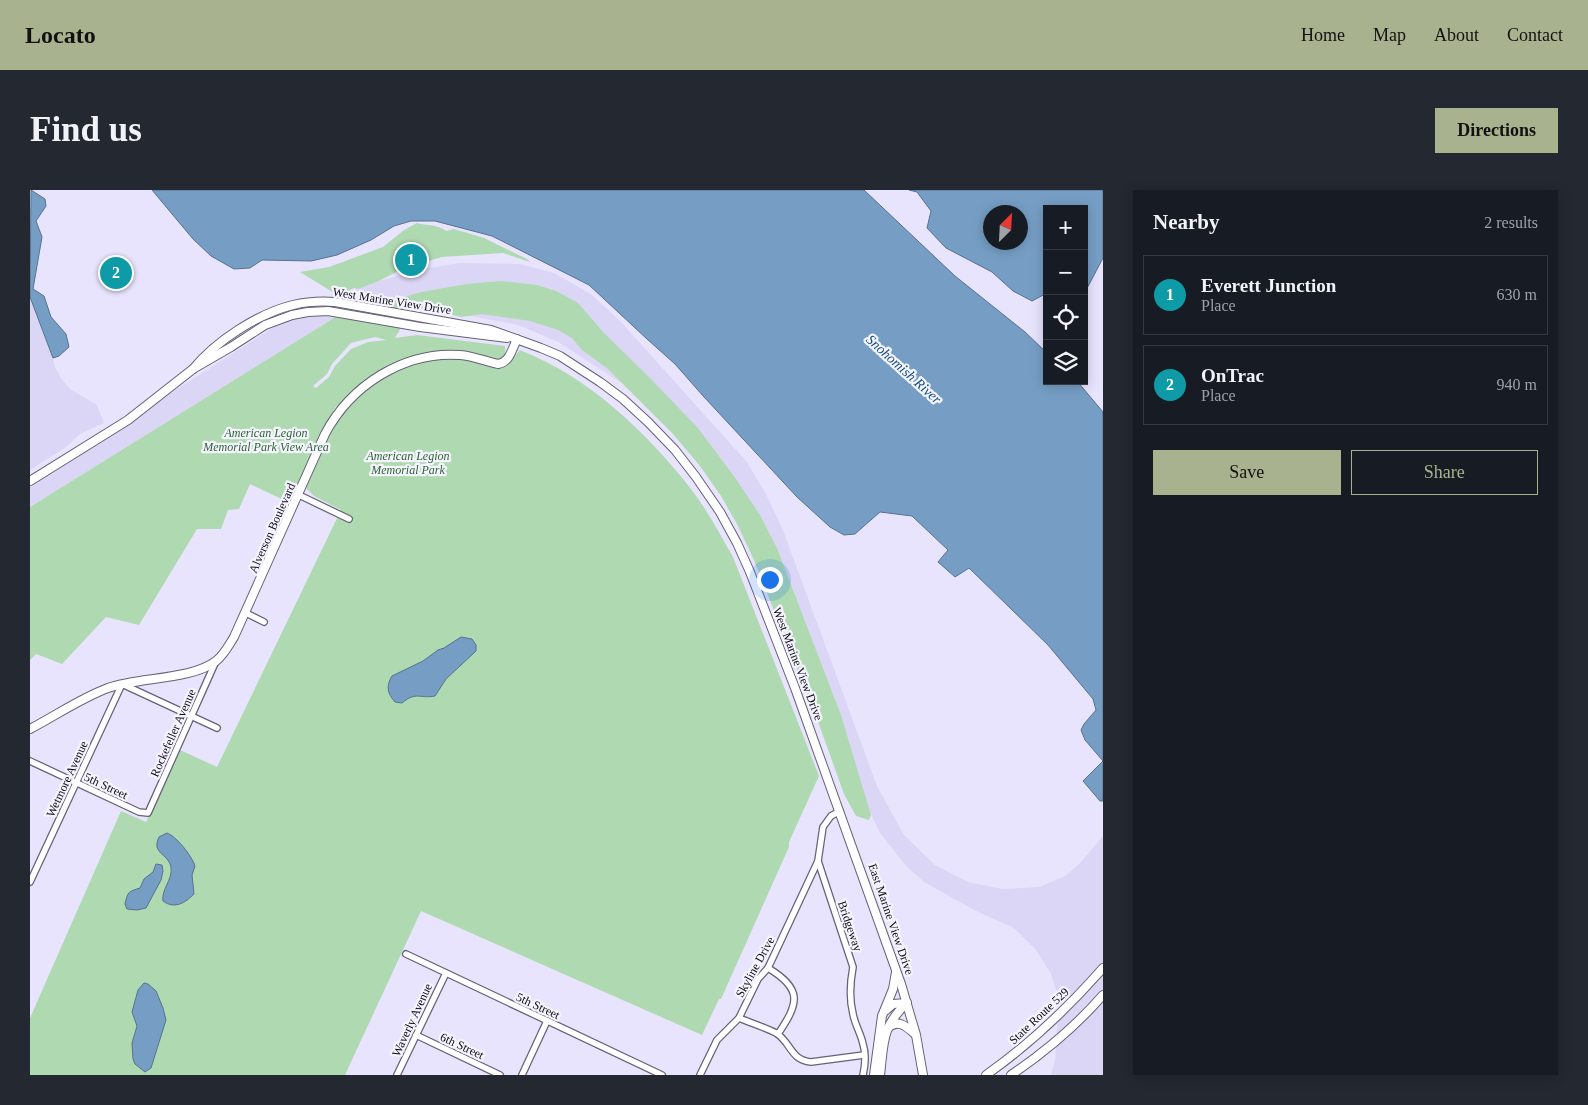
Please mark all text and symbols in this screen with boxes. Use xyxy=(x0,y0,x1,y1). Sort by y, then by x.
text: Locato xyxy=(25,22,96,48)
text: Home xyxy=(1301,25,1345,45)
text: Map xyxy=(1373,25,1406,45)
text: About xyxy=(1434,25,1479,45)
text: Contact xyxy=(1507,25,1563,45)
button: Directions xyxy=(1435,108,1558,153)
text: Find us xyxy=(30,110,142,149)
north arrow xyxy=(983,205,1028,250)
map controls xyxy=(1043,205,1088,385)
button: + xyxy=(1043,205,1088,250)
text: Nearby xyxy=(1153,210,1220,234)
text: 2 results xyxy=(1484,214,1538,231)
pin: 1 xyxy=(395,241,427,279)
button: − xyxy=(1043,250,1088,295)
pin: 2 xyxy=(100,254,132,292)
text: Everett Junction xyxy=(1201,275,1336,296)
street label: West Marine View Drive xyxy=(332,285,452,317)
text: 1 xyxy=(1166,286,1174,303)
text: 630 m xyxy=(1497,286,1537,303)
button: locate xyxy=(1043,295,1088,340)
text: Place xyxy=(1201,297,1236,314)
water label: Snohomish River xyxy=(863,332,944,407)
button: layers xyxy=(1043,340,1088,385)
text: OnTrac xyxy=(1201,365,1264,386)
text: 2 xyxy=(1166,376,1174,393)
text: 940 m xyxy=(1497,376,1537,393)
text: Place xyxy=(1201,387,1236,404)
park label: American Legion Memorial Park View Area xyxy=(202,426,329,454)
park label: American Legion Memorial Park xyxy=(366,449,450,477)
button: Save xyxy=(1153,450,1341,495)
button: Share xyxy=(1351,450,1538,495)
street label: Alverson Boulevard xyxy=(246,481,298,575)
your location xyxy=(757,567,783,593)
street label: West Marine View Drive xyxy=(770,606,826,722)
street label: Rockefeller Avenue xyxy=(147,687,199,779)
street label: Wetmore Avenue xyxy=(43,739,91,819)
street label: 5th Street xyxy=(82,770,131,802)
street label: East Marine View Drive xyxy=(865,862,917,976)
street label: Bridgeway xyxy=(835,899,865,953)
street label: Skyline Drive xyxy=(733,934,777,1000)
street label: Waverly Avenue xyxy=(389,981,435,1059)
street label: State Route 529 xyxy=(1006,985,1072,1047)
street label: 5th Street xyxy=(514,990,563,1022)
street label: 6th Street xyxy=(438,1030,487,1062)

